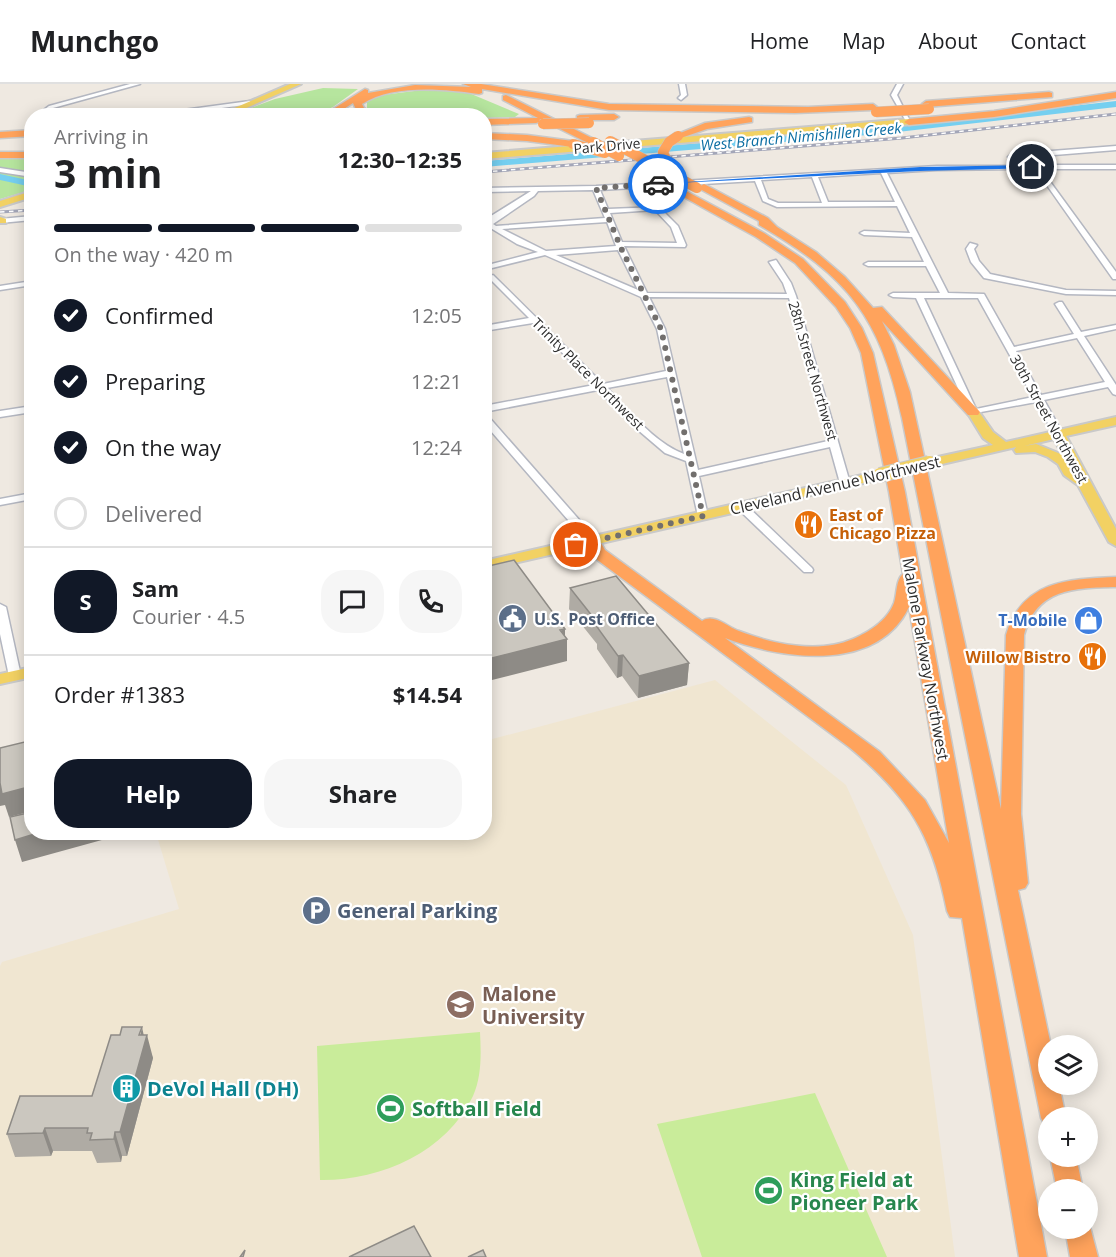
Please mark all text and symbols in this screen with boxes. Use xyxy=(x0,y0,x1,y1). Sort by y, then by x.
text: Munchgo xyxy=(30,22,159,60)
text: Home xyxy=(750,27,809,55)
text: Map xyxy=(842,27,885,55)
text: About xyxy=(918,27,978,55)
text: Contact xyxy=(1011,27,1086,55)
water label: West Branch Nimishillen Creek xyxy=(700,117,903,155)
text: Arriving in xyxy=(54,123,149,150)
street label: Park Drive xyxy=(573,133,641,158)
pin xyxy=(1006,141,1057,192)
text: 12:30–12:35 xyxy=(338,144,462,174)
text: 3 min xyxy=(54,146,162,199)
icon: home xyxy=(1015,150,1048,183)
courier xyxy=(628,154,688,214)
icon: car xyxy=(642,168,675,201)
text: On the way · 420 m xyxy=(54,241,233,268)
icon: check xyxy=(54,299,87,332)
street label: 28th Street Northwest xyxy=(784,299,843,443)
text: Confirmed xyxy=(105,300,214,330)
text: 12:05 xyxy=(411,302,462,329)
street label: Trinity Place Northwest xyxy=(528,313,649,434)
street label: 30th Street Northwest xyxy=(1006,351,1093,487)
icon: check xyxy=(54,365,87,398)
text: Preparing xyxy=(105,366,205,396)
text: 12:21 xyxy=(411,368,462,395)
icon: check xyxy=(54,431,87,464)
text: On the way xyxy=(105,432,221,462)
text: 12:24 xyxy=(411,434,462,461)
street label: Cleveland Avenue Northwest xyxy=(728,450,943,520)
text: Delivered xyxy=(105,498,203,528)
place label: East of Chicago Pizza xyxy=(829,504,936,544)
restaurant icon: East of Chicago Pizza xyxy=(792,508,824,540)
pin xyxy=(550,519,601,570)
icon: bag xyxy=(559,528,592,561)
street label: Malone Parkway Northwest xyxy=(897,556,955,762)
button: chat xyxy=(321,570,384,633)
button: phone xyxy=(399,570,462,633)
text: Sam xyxy=(132,573,179,603)
text: S xyxy=(79,586,92,616)
text: Courier · 4.5 xyxy=(132,603,245,630)
public building icon: U.S. Post Office xyxy=(497,603,529,635)
shop icon: T-Mobile xyxy=(1072,604,1104,636)
place label: U.S. Post Office xyxy=(534,608,655,630)
place label: T-Mobile xyxy=(998,609,1067,631)
restaurant icon: Willow Bistro xyxy=(1076,641,1108,673)
place label: Willow Bistro xyxy=(965,646,1071,668)
text: Order #1383 xyxy=(54,679,185,709)
text: $14.54 xyxy=(393,679,462,709)
button: Help xyxy=(54,759,252,828)
button: Share xyxy=(264,759,462,828)
parking icon: General Parking xyxy=(300,895,332,927)
place label: General Parking xyxy=(337,897,498,924)
place label: Malone University xyxy=(482,980,585,1030)
school or university icon: Malone University xyxy=(445,989,477,1021)
map controls xyxy=(1038,1035,1098,1239)
button: layers xyxy=(1038,1035,1098,1095)
building icon: DeVol Hall (DH) xyxy=(110,1073,142,1105)
place label: DeVol Hall (DH) xyxy=(147,1075,299,1102)
sports icon: Softball Field xyxy=(375,1093,407,1125)
place label: Softball Field xyxy=(412,1095,542,1122)
button: + xyxy=(1038,1107,1098,1167)
place label: King Field at Pioneer Park xyxy=(790,1166,919,1216)
sports icon: King Field at Pioneer Park xyxy=(753,1175,785,1207)
button: − xyxy=(1038,1179,1098,1239)

